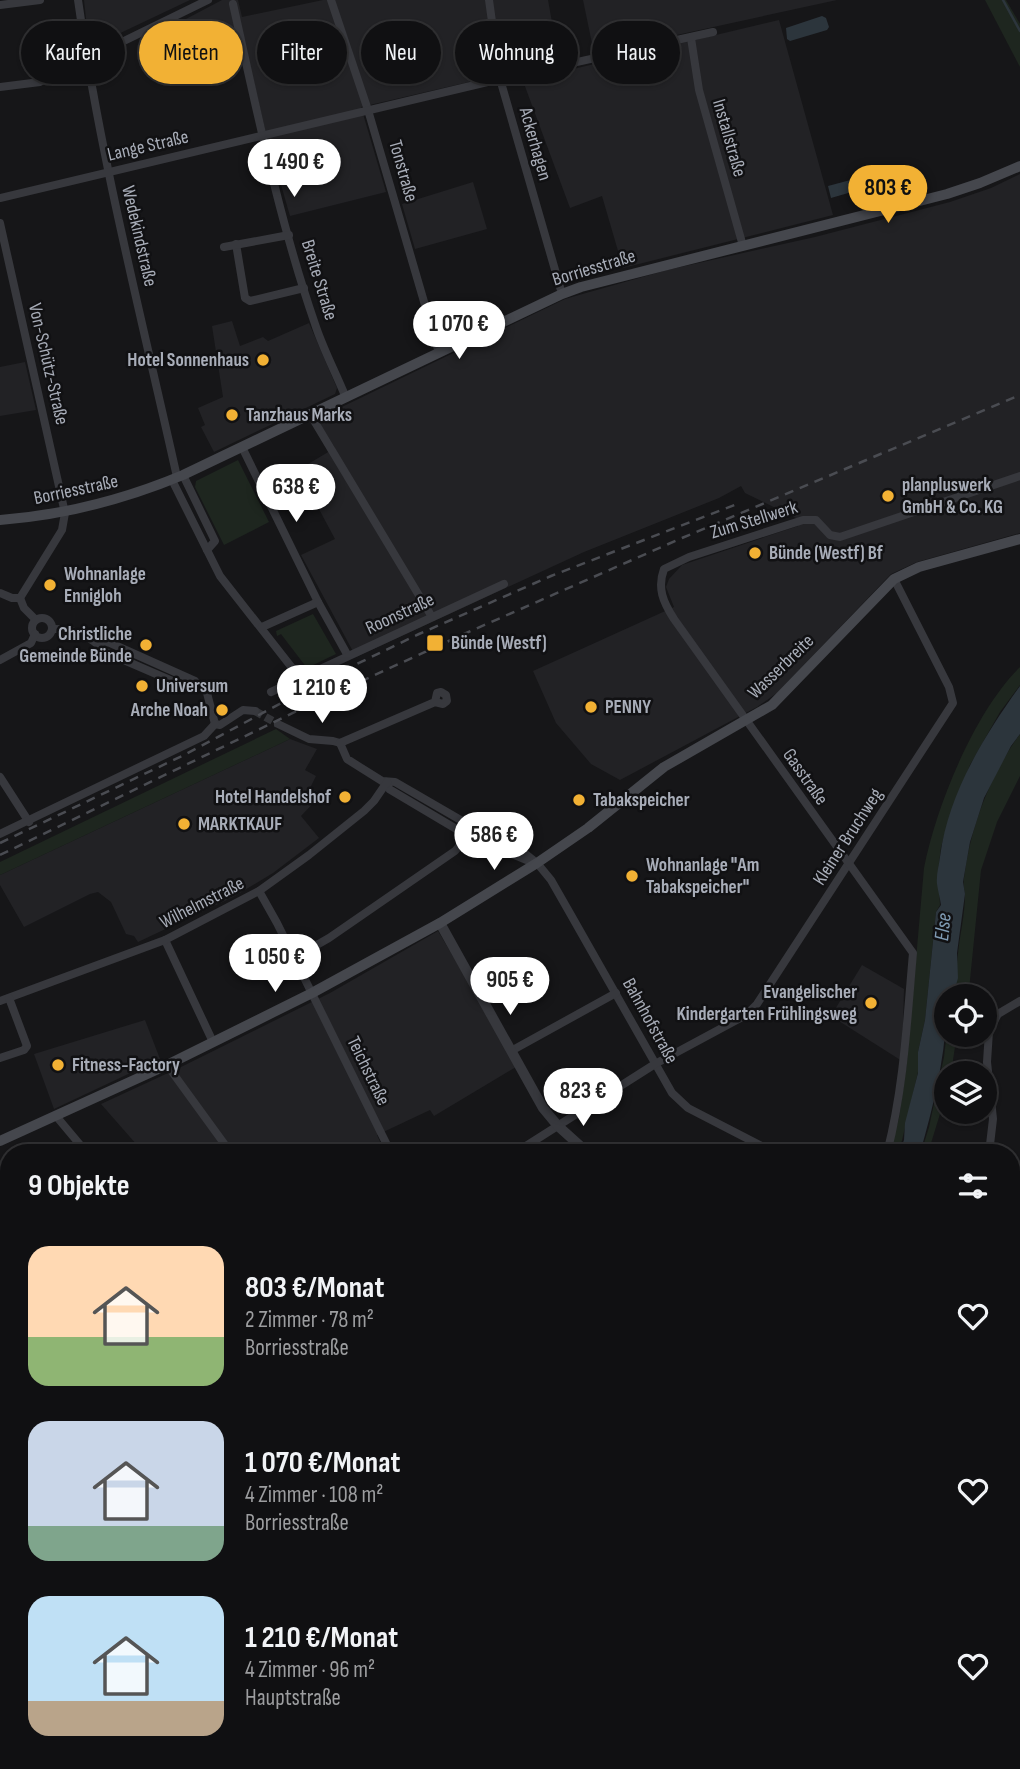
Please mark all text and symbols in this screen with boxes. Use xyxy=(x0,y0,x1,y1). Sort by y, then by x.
chip: Kaufen xyxy=(21,21,125,84)
chip: Mieten xyxy=(139,21,243,84)
chip: Filter xyxy=(257,21,347,84)
chip: Neu xyxy=(361,21,441,84)
chip: Wohnung xyxy=(455,21,578,84)
chip: Haus xyxy=(592,21,680,84)
street label: Installstraße xyxy=(707,97,751,179)
street label: Ackerhagen xyxy=(513,104,556,183)
street label: Lange Straße xyxy=(105,125,191,167)
street label: Tonstraße xyxy=(383,137,423,205)
pin: 1 490 € xyxy=(229,140,359,199)
text: 1 490 € xyxy=(264,148,324,176)
pin: 803 € xyxy=(839,166,937,225)
text: 803 € xyxy=(864,174,912,202)
street label: Wedekindstraße xyxy=(116,183,162,289)
street label: Breite Straße xyxy=(296,237,342,323)
street label: Borriesstraße xyxy=(550,244,638,292)
street label: Von-Schütz-Straße xyxy=(23,301,73,427)
pin: 1 070 € xyxy=(394,302,524,361)
text: 1 070 € xyxy=(429,310,489,338)
place label: Hotel Sonnenhaus xyxy=(127,349,249,372)
marker: Hotel Sonnenhaus xyxy=(255,352,271,368)
place label: Tanzhaus Marks xyxy=(246,404,352,427)
marker: Tanzhaus Marks xyxy=(224,407,240,423)
pin: 638 € xyxy=(247,464,345,524)
street label: Borriesstraße xyxy=(32,470,120,510)
text: 638 € xyxy=(272,473,320,501)
place label: planpluswerk GmbH & Co. KG xyxy=(902,474,1003,519)
marker: planpluswerk GmbH & Co. KG xyxy=(880,488,896,504)
street label: Zum Stellwerk xyxy=(707,496,801,544)
place label: Bünde (Westf) Bf xyxy=(769,542,884,565)
marker: Bünde (Westf) Bf xyxy=(747,545,763,561)
place label: Wohnanlage Ennigloh xyxy=(64,563,146,608)
marker: Wohnanlage Ennigloh xyxy=(42,577,58,593)
street label: Roonstraße xyxy=(362,588,438,640)
place label: Christliche Gemeinde Bünde xyxy=(19,623,132,668)
street label: Wasserbreite xyxy=(743,630,819,704)
place label: Bünde (Westf) xyxy=(451,632,547,655)
marker: Bünde (Westf) xyxy=(425,633,445,653)
marker: Christliche Gemeinde Bünde xyxy=(138,637,154,653)
pin: 1 210 € xyxy=(257,666,387,725)
text: 1 210 € xyxy=(293,674,351,702)
place label: Universum xyxy=(156,675,228,698)
marker: Universum xyxy=(134,678,150,694)
place label: PENNY xyxy=(605,696,651,719)
place label: Arche Noah xyxy=(130,699,208,722)
marker: PENNY xyxy=(583,699,599,715)
marker: Arche Noah xyxy=(214,702,230,718)
street label: Gasstraße xyxy=(777,744,833,810)
street label: Kleiner Bruchweg xyxy=(808,784,888,890)
place label: Hotel Handelshof xyxy=(215,786,332,809)
marker: Hotel Handelshof xyxy=(337,789,353,805)
place label: Tabakspeicher xyxy=(593,789,690,812)
marker: Tabakspeicher xyxy=(571,792,587,808)
pin: 586 € xyxy=(445,812,543,872)
place label: MARKTKAUF xyxy=(198,813,282,836)
marker: MARKTKAUF xyxy=(176,816,192,832)
text: 586 € xyxy=(470,821,518,849)
place label: Wohnanlage "Am Tabakspeicher" xyxy=(646,854,759,899)
marker: Wohnanlage "Am Tabakspeicher" xyxy=(624,868,640,884)
street label: Wilhelmstraße xyxy=(156,872,248,934)
water label: Else xyxy=(929,912,957,942)
pin: 1 050 € xyxy=(210,934,340,994)
text: 1 050 € xyxy=(245,943,305,971)
pin: 905 € xyxy=(461,958,559,1017)
text: 905 € xyxy=(486,966,534,994)
street label: Bahnhofstraße xyxy=(617,974,683,1068)
place label: Evangelischer Kindergarten Frühlingsweg xyxy=(676,981,857,1026)
map controls xyxy=(934,984,997,1124)
button: locate xyxy=(934,984,997,1047)
marker: Evangelischer Kindergarten Frühlingsweg xyxy=(863,995,879,1011)
street label: Teichstraße xyxy=(341,1033,395,1109)
place label: Fitness-Factory xyxy=(72,1054,180,1077)
marker: Fitness-Factory xyxy=(50,1057,66,1073)
button: layers xyxy=(934,1061,997,1124)
pin: 823 € xyxy=(534,1068,632,1128)
text: 823 € xyxy=(560,1077,606,1105)
icon: filters xyxy=(954,1167,992,1205)
text: 9 Objekte xyxy=(28,1168,130,1204)
text: 803 €/Monat xyxy=(245,1270,384,1306)
icon: home xyxy=(84,1274,168,1358)
icon: heart xyxy=(954,1297,992,1335)
text: 2 Zimmer · 78 m² xyxy=(245,1306,374,1334)
text: Borriesstraße xyxy=(245,1334,349,1362)
text: 1 070 €/Monat xyxy=(245,1445,400,1481)
icon: home xyxy=(84,1449,168,1533)
icon: heart xyxy=(954,1472,992,1510)
text: 4 Zimmer · 108 m² xyxy=(245,1481,383,1509)
text: Borriesstraße xyxy=(245,1509,349,1537)
text: 1 210 €/Monat xyxy=(245,1620,398,1656)
icon: home xyxy=(84,1624,168,1708)
icon: heart xyxy=(954,1647,992,1685)
text: 4 Zimmer · 96 m² xyxy=(245,1656,375,1684)
text: Hauptstraße xyxy=(245,1684,341,1712)

